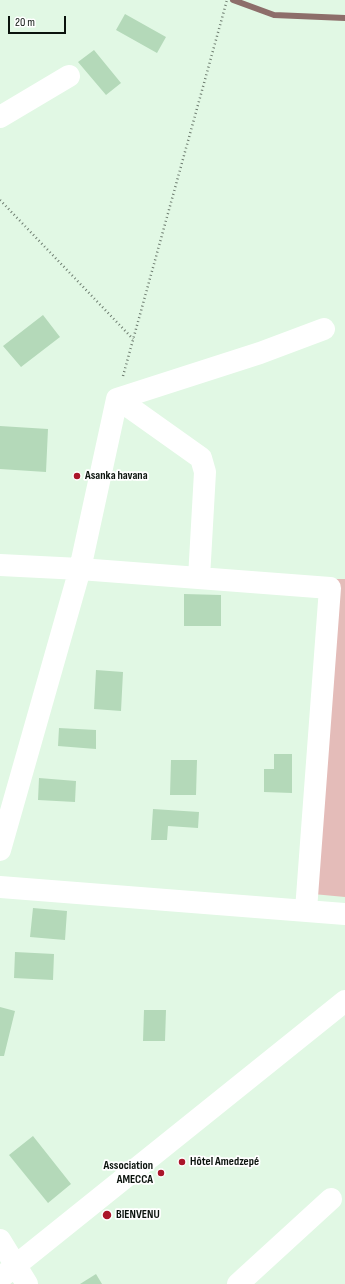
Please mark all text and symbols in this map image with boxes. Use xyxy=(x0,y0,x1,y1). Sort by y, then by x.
scale bar xyxy=(10,8,68,34)
text: 20 m xyxy=(15,15,35,30)
place label: Asanka havana xyxy=(85,469,148,483)
marker: Asanka havana xyxy=(72,471,82,481)
place label: Hôtel Amedzepé xyxy=(190,1155,259,1169)
marker: Hôtel Amedzepé xyxy=(177,1157,187,1167)
place label: Association AMECCA xyxy=(104,1159,153,1187)
marker: Association AMECCA xyxy=(156,1168,166,1178)
place label: BIENVENU xyxy=(116,1208,160,1222)
marker: BIENVENU xyxy=(101,1209,113,1221)

